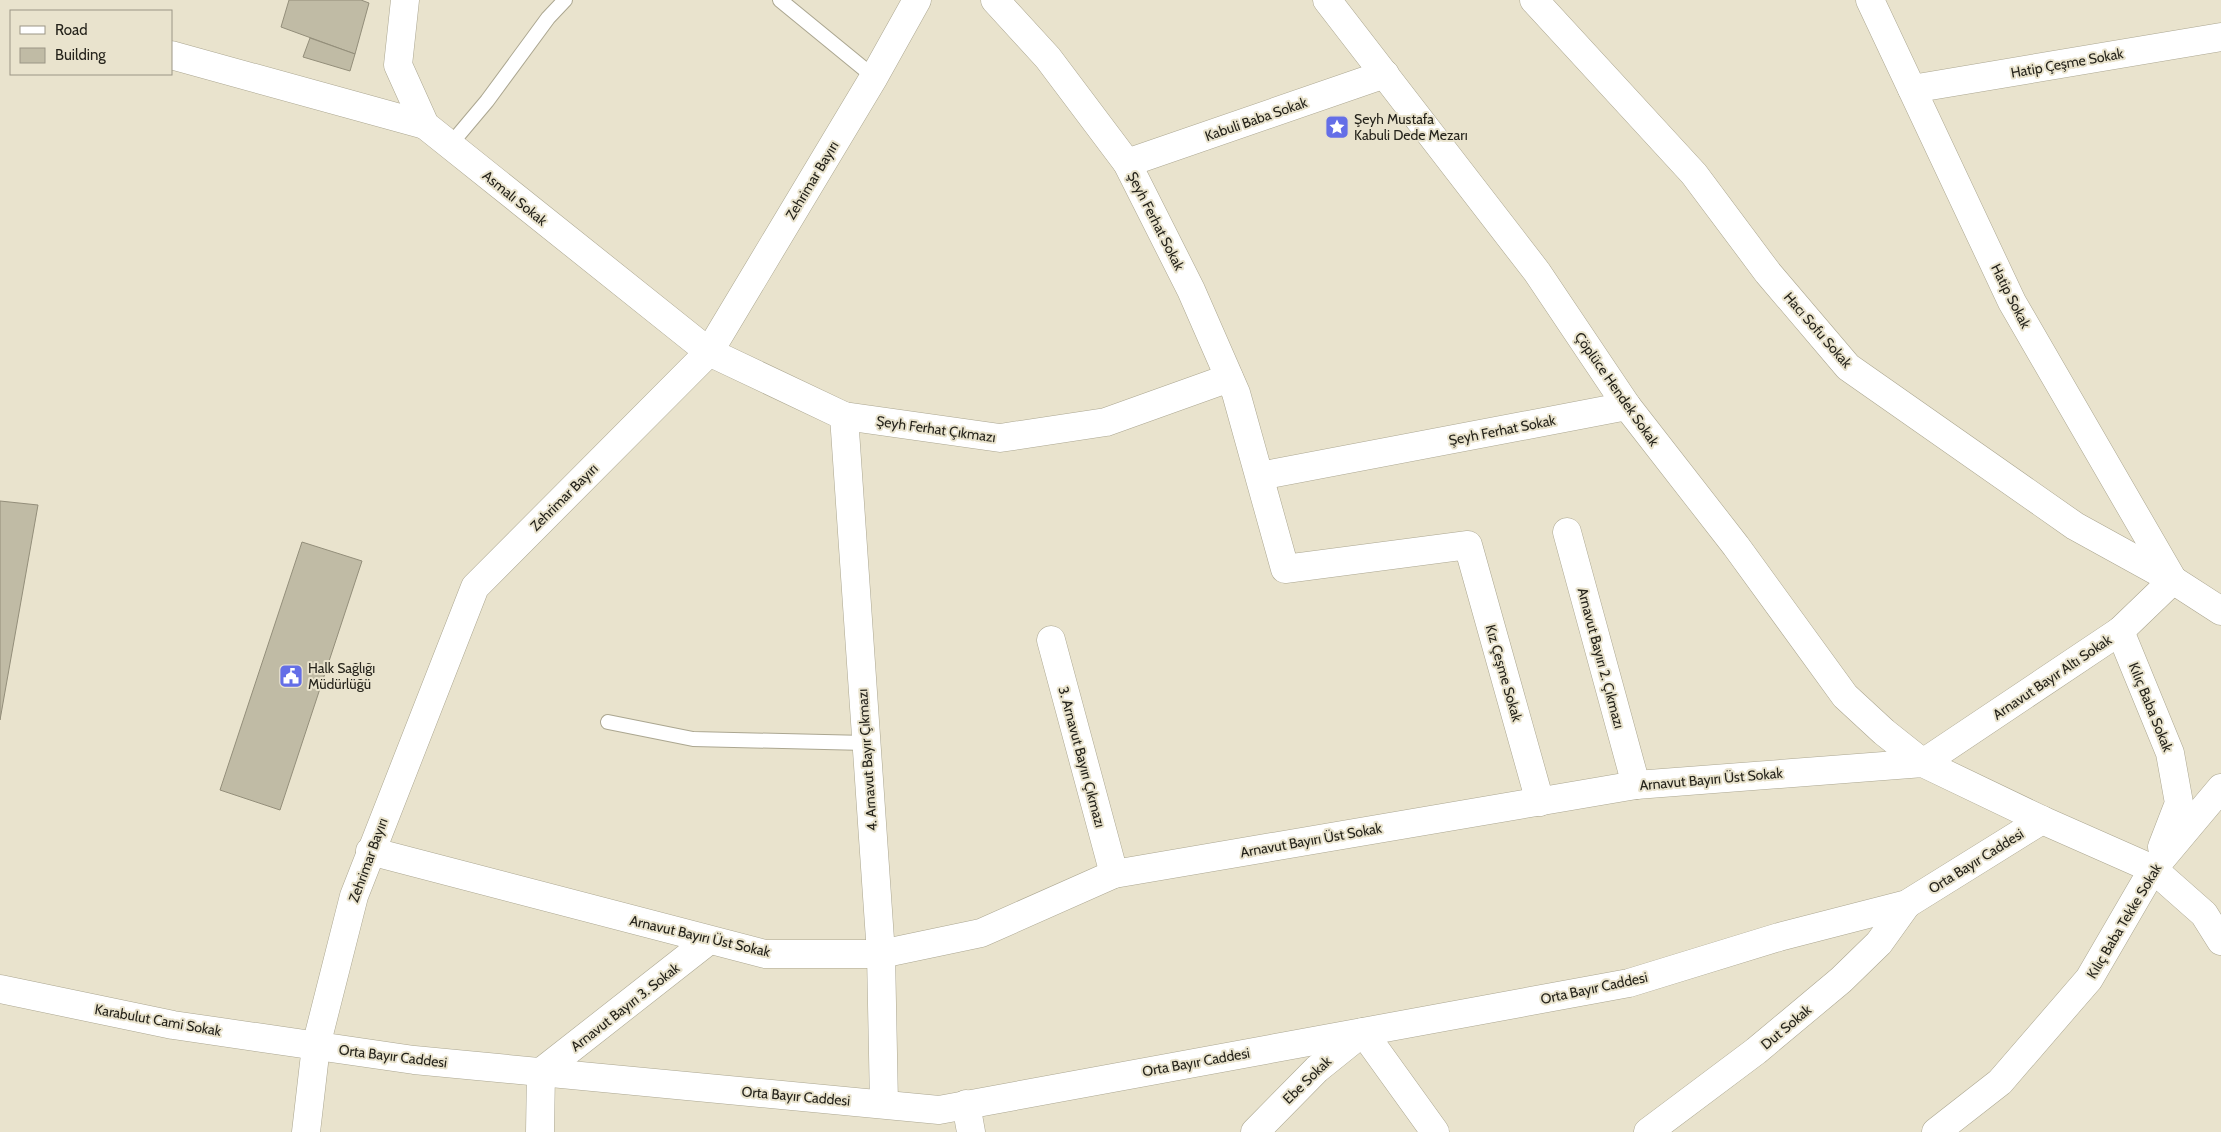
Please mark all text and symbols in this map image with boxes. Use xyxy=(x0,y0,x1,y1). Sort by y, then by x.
legend xyxy=(10,10,172,75)
text: Road xyxy=(55,21,88,39)
street label: Hatip Çeşme Sokak xyxy=(2009,44,2125,82)
text: Building xyxy=(55,46,106,64)
street label: Kabuli Baba Sokak xyxy=(1202,93,1310,145)
place label: Şeyh Mustafa Kabuli Dede Mezarı xyxy=(1354,110,1468,144)
place icon: Şeyh Mustafa Kabuli Dede Mezarı xyxy=(1324,114,1350,140)
street label: Zehrimar Bayırı xyxy=(782,138,842,222)
street label: Asmalı Sokak xyxy=(479,166,551,230)
street label: Şeyh Ferhat Sokak xyxy=(1123,169,1189,274)
street label: Hatip Sokak xyxy=(1987,261,2035,332)
street label: Hacı Sofu Sokak xyxy=(1780,288,1856,372)
street label: Çöplüce Hendek Sokak xyxy=(1571,328,1664,450)
street label: Şeyh Ferhat Sokak xyxy=(1447,411,1558,449)
street label: Şeyh Ferhat Çıkmazı xyxy=(875,412,997,446)
street label: Zehrimar Bayırı xyxy=(526,459,602,535)
street label: Arnavut Bayırı 2. Çıkmazı xyxy=(1574,586,1628,730)
street label: Kız Çeşme Sokak xyxy=(1482,622,1527,724)
street label: Arnavut Bayır Altı Sokak xyxy=(1989,630,2115,723)
place label: Halk Sağlığı Müdürlüğü xyxy=(308,659,375,693)
street label: Kılıç Baba Sokak xyxy=(2125,660,2177,755)
public building icon: Halk Sağlığı Müdürlüğü xyxy=(278,663,304,689)
street label: 3. Arnavut Bayırı Çıkmazı xyxy=(1055,684,1110,830)
street label: 4. Arnavut Bayır Çıkmazı xyxy=(853,688,881,832)
street label: Arnavut Bayırı Üst Sokak xyxy=(1639,764,1784,794)
street label: Zehrimar Bayırı xyxy=(344,815,392,905)
street label: Arnavut Bayırı Üst Sokak xyxy=(1239,819,1384,861)
street label: Orta Bayır Caddesi xyxy=(1925,824,2027,897)
street label: Kılıç Baba Tekke Sokak xyxy=(2083,860,2166,982)
street label: Arnavut Bayırı Üst Sokak xyxy=(628,911,773,961)
street label: Arnavut Bayırı 3. Sokak xyxy=(567,958,684,1055)
street label: Orta Bayır Caddesi xyxy=(1539,968,1649,1008)
street label: Karabulut Cami Sokak xyxy=(93,1000,223,1040)
street label: Dut Sokak xyxy=(1757,1000,1815,1053)
street label: Orta Bayır Caddesi xyxy=(338,1040,448,1072)
street label: Orta Bayır Caddesi xyxy=(1141,1044,1251,1080)
street label: Ebe Sokak xyxy=(1279,1052,1336,1108)
street label: Orta Bayır Caddesi xyxy=(741,1082,851,1110)

